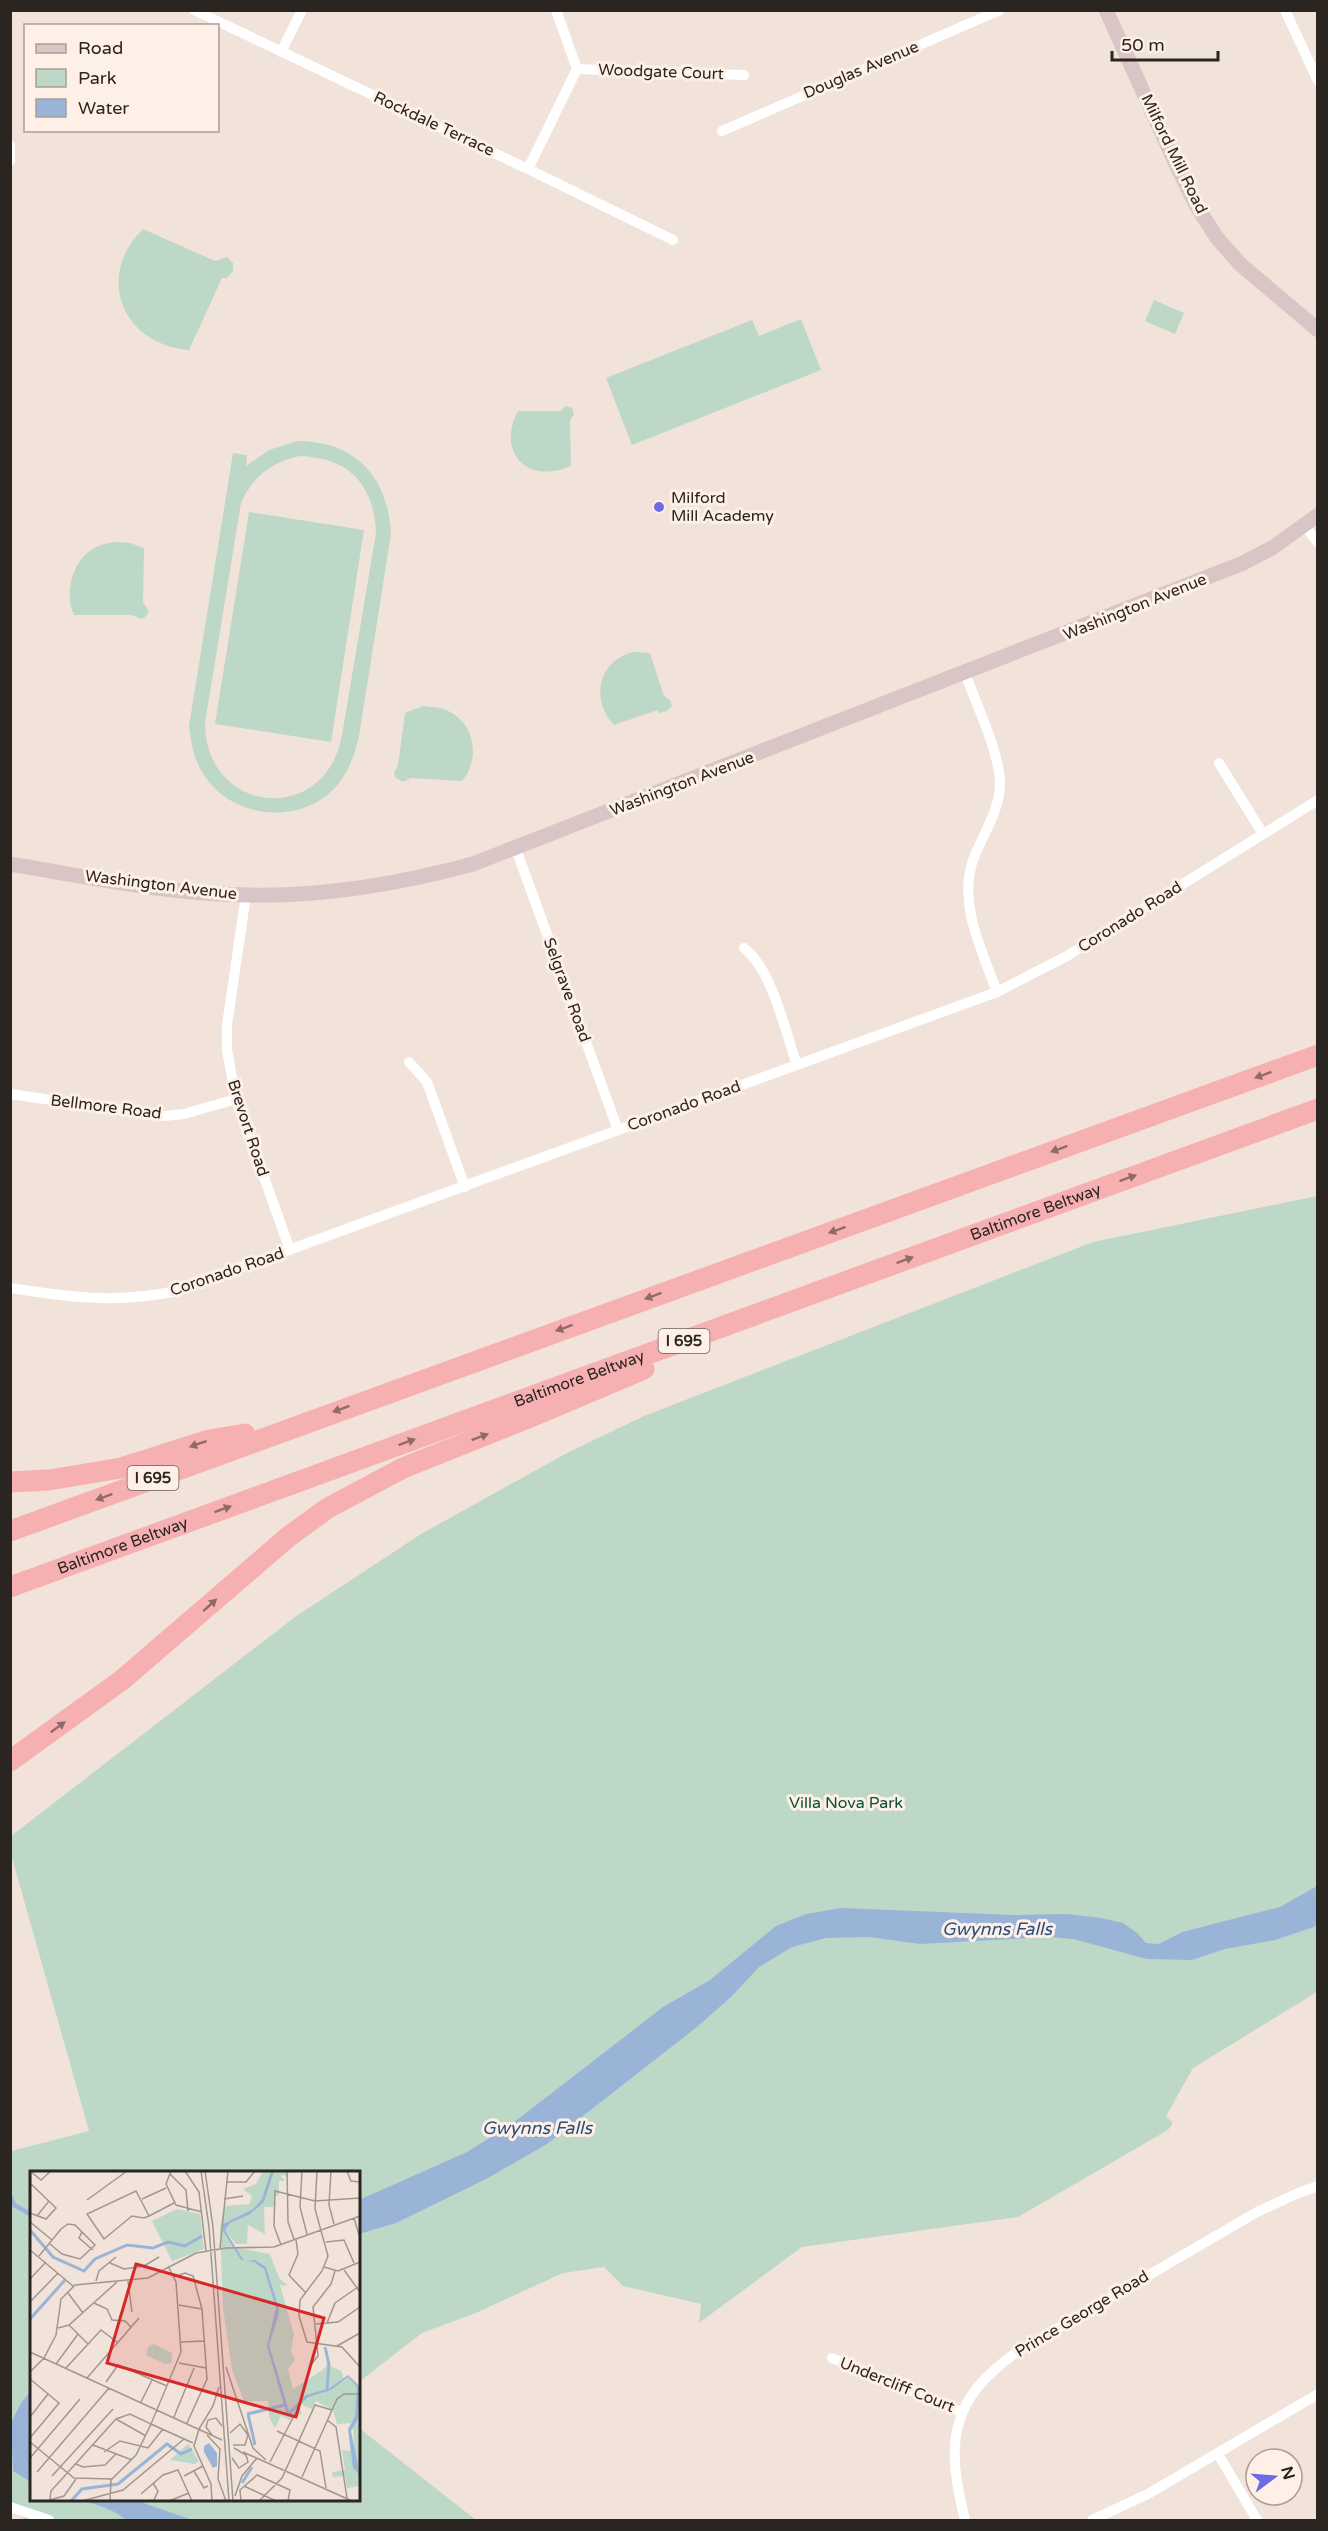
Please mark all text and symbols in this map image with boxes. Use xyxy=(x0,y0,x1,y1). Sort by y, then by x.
legend xyxy=(24,24,219,132)
scale bar xyxy=(1112,24,1218,62)
text: 50 m xyxy=(1121,34,1165,56)
text: Road xyxy=(78,37,123,59)
street label: Douglas Avenue xyxy=(800,37,922,103)
street label: Woodgate Court xyxy=(598,60,724,84)
text: Park xyxy=(78,67,117,89)
street label: Rockdale Terrace xyxy=(370,87,498,161)
street label: Milford Mill Road xyxy=(1136,91,1212,217)
text: Water xyxy=(78,97,129,119)
place label: Milford Mill Academy xyxy=(671,488,774,526)
marker: Milford Mill Academy xyxy=(652,500,666,514)
street label: Washington Avenue xyxy=(1060,569,1210,645)
street label: Washington Avenue xyxy=(607,747,757,821)
street label: Washington Avenue xyxy=(84,866,238,904)
street label: Coronado Road xyxy=(1074,877,1186,957)
street label: Selgrave Road xyxy=(539,935,595,1045)
one-way arrow xyxy=(1253,1071,1271,1081)
street label: Coronado Road xyxy=(625,1076,743,1136)
street label: Brevort Road xyxy=(223,1077,273,1179)
street label: Bellmore Road xyxy=(49,1090,163,1124)
one-way arrow xyxy=(1050,1144,1068,1154)
one-way arrow xyxy=(1119,1173,1137,1183)
street label: Baltimore Beltway xyxy=(967,1179,1104,1245)
one-way arrow xyxy=(827,1225,845,1235)
street label: Coronado Road xyxy=(167,1243,287,1301)
one-way arrow xyxy=(896,1254,914,1264)
one-way arrow xyxy=(644,1292,662,1301)
one-way arrow xyxy=(555,1324,573,1334)
road number: I 695 xyxy=(658,1329,710,1353)
street label: Baltimore Beltway xyxy=(511,1346,648,1412)
one-way arrow xyxy=(332,1405,350,1415)
one-way arrow xyxy=(471,1432,489,1441)
one-way arrow xyxy=(398,1437,416,1447)
one-way arrow xyxy=(189,1439,207,1449)
road number: I 695 xyxy=(128,1466,178,1490)
one-way arrow xyxy=(94,1492,112,1502)
one-way arrow xyxy=(215,1504,233,1514)
street label: Baltimore Beltway xyxy=(55,1513,191,1579)
one-way arrow xyxy=(202,1598,217,1612)
one-way arrow xyxy=(51,1722,66,1734)
park label: Villa Nova Park xyxy=(789,1793,903,1813)
water label: Gwynns Falls xyxy=(942,1918,1053,1940)
water label: Gwynns Falls xyxy=(482,2117,593,2139)
inset map xyxy=(30,2171,360,2501)
street label: Prince George Road xyxy=(1012,2266,1152,2362)
street label: Undercliff Court xyxy=(837,2353,957,2417)
north arrow xyxy=(1244,2447,1304,2507)
text: N xyxy=(1276,2464,1299,2482)

